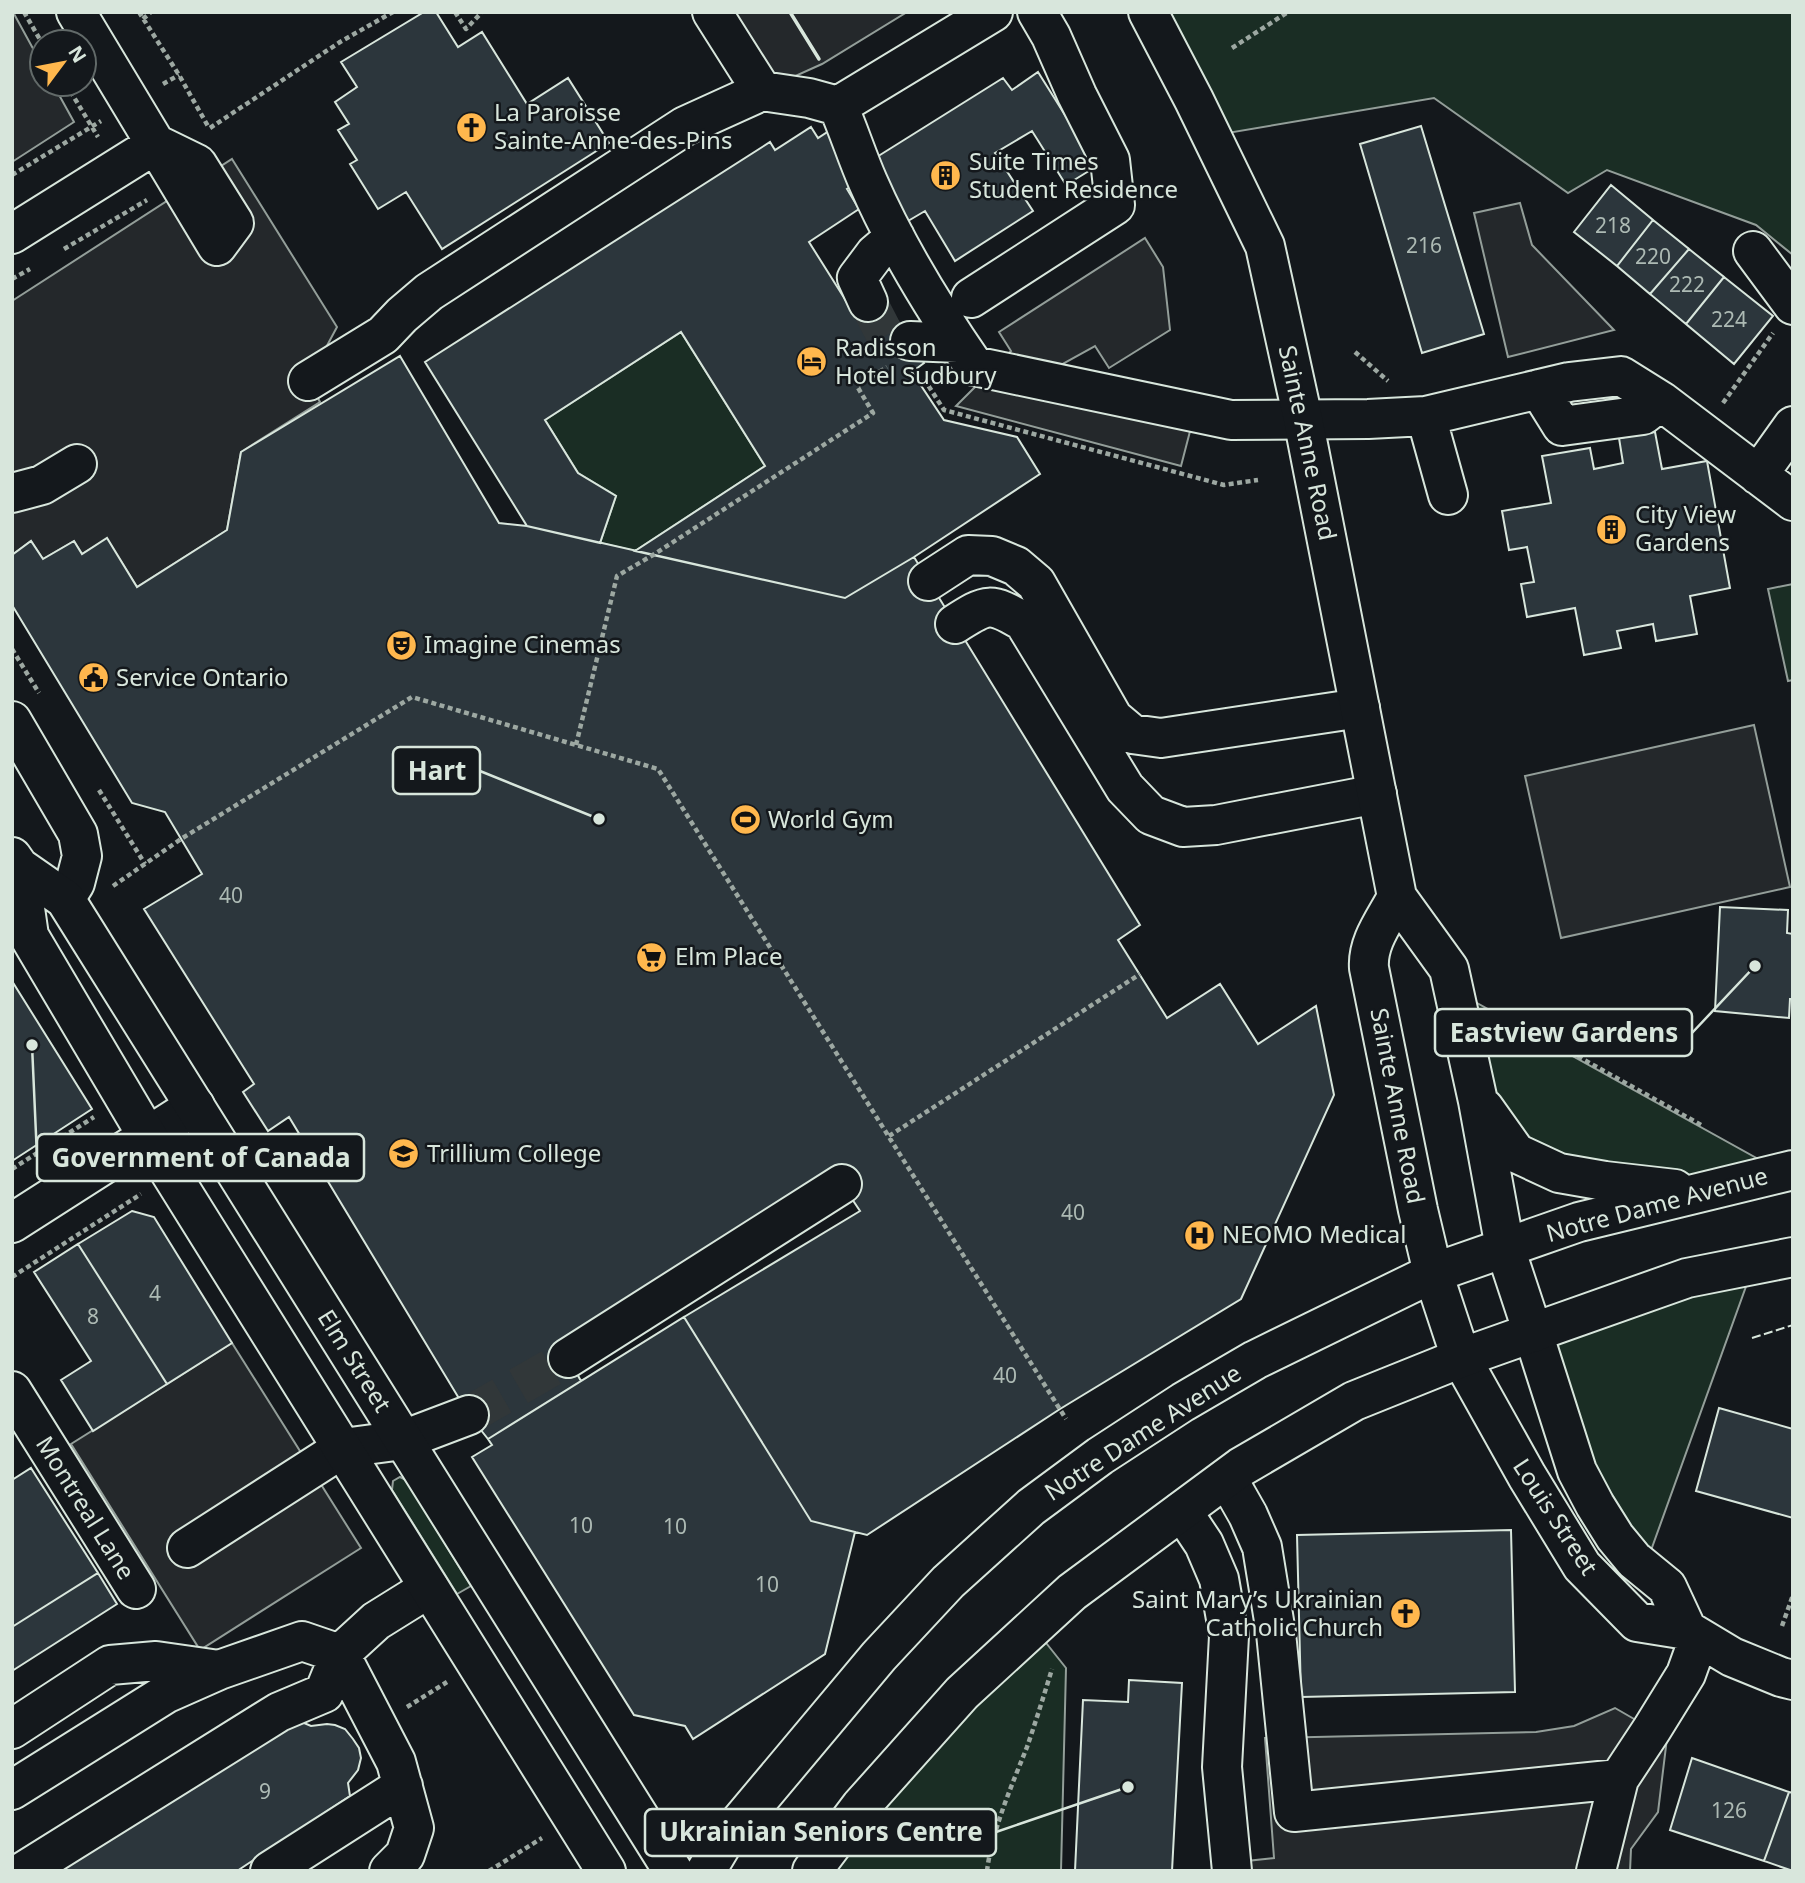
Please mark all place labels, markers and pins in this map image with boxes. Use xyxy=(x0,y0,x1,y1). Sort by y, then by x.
place label: La Paroisse Sainte-Anne-des-Pins xyxy=(494,95,732,156)
church icon: La Paroisse Sainte-Anne-des-Pins xyxy=(454,110,488,144)
place label: Suite Times Student Residence xyxy=(969,144,1178,205)
building icon: Suite Times Student Residence xyxy=(929,159,963,193)
place label: Radisson Hotel Sudbury xyxy=(835,330,997,391)
hotel icon: Radisson Hotel Sudbury xyxy=(795,345,829,379)
place label: City View Gardens xyxy=(1635,497,1736,558)
building icon: City View Gardens xyxy=(1595,512,1629,546)
place label: Imagine Cinemas xyxy=(424,627,621,660)
theatre icon: Imagine Cinemas xyxy=(384,628,418,662)
place label: Service Ontario xyxy=(116,660,289,693)
public building icon: Service Ontario xyxy=(76,661,110,695)
callout: Hart xyxy=(393,747,480,794)
place label: World Gym xyxy=(768,802,894,835)
sports icon: World Gym xyxy=(728,803,762,837)
place label: Elm Place xyxy=(675,939,782,972)
supermarket icon: Elm Place xyxy=(635,940,669,974)
callout: Eastview Gardens xyxy=(1435,1009,1692,1056)
callout: Government of Canada xyxy=(37,1134,364,1181)
place label: Trillium College xyxy=(427,1136,601,1169)
school or university icon: Trillium College xyxy=(387,1137,421,1171)
place label: NEOMO Medical xyxy=(1222,1217,1407,1250)
hospital icon: NEOMO Medical xyxy=(1182,1218,1216,1252)
place label: Saint Mary’s Ukrainian Catholic Church xyxy=(1132,1582,1383,1643)
church icon: Saint Mary’s Ukrainian Catholic Church xyxy=(1389,1597,1423,1631)
callout: Ukrainian Seniors Centre xyxy=(645,1809,996,1856)

